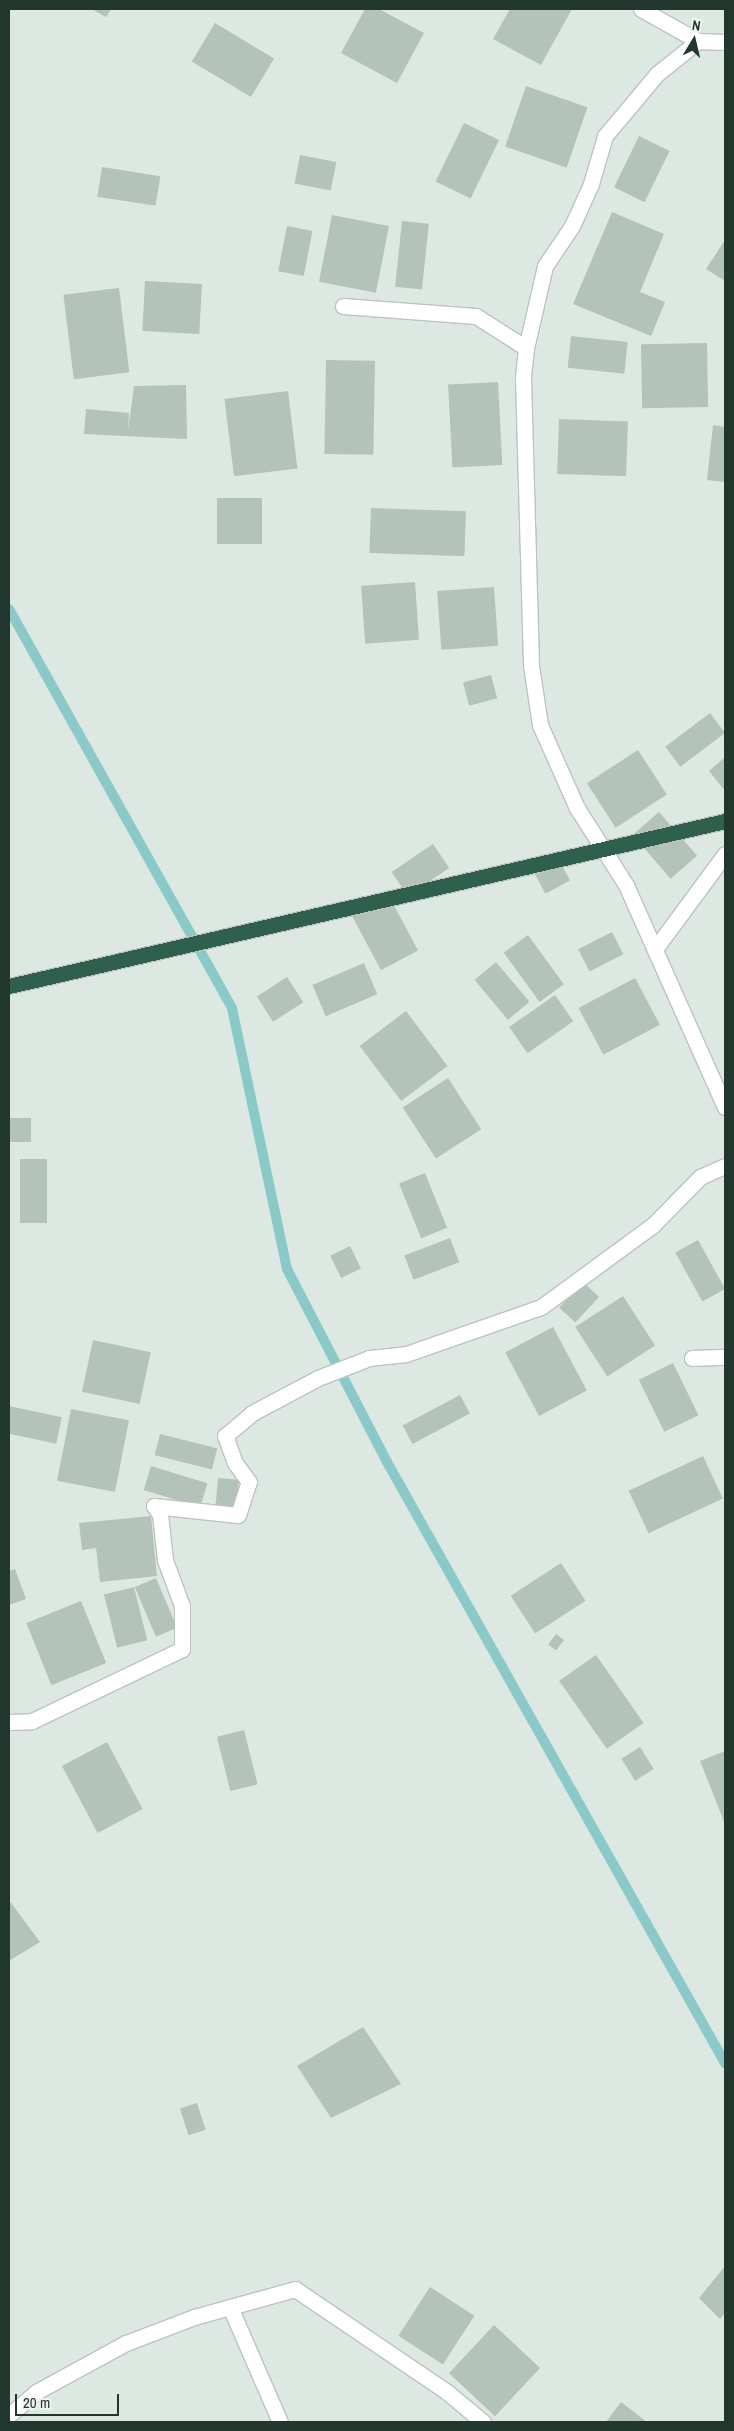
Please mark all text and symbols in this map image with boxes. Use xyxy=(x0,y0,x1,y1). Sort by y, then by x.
north arrow xyxy=(669,15,719,65)
text: N xyxy=(691,16,702,35)
scale bar xyxy=(18,2384,121,2416)
text: 20 m xyxy=(23,2392,50,2413)

